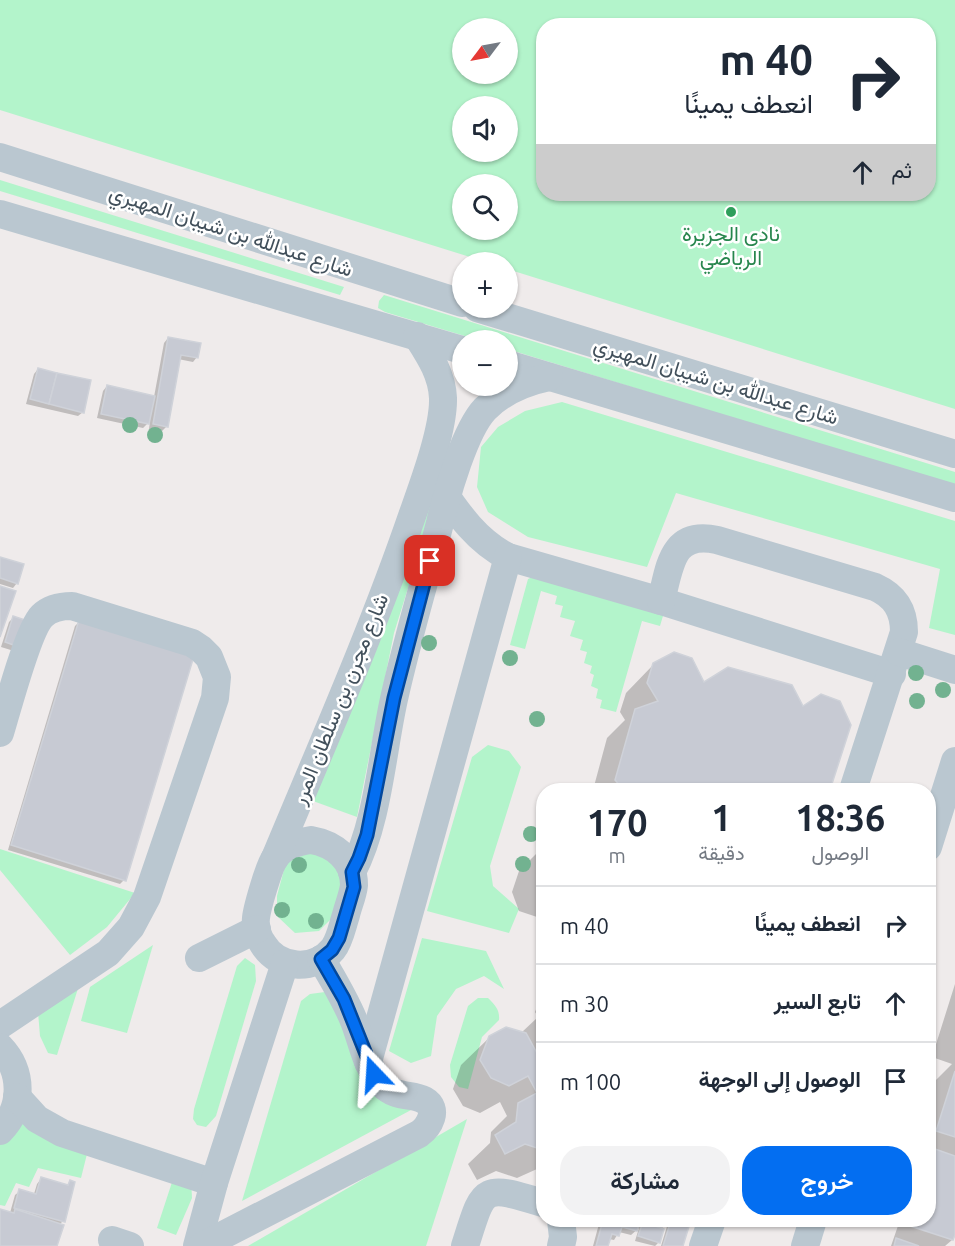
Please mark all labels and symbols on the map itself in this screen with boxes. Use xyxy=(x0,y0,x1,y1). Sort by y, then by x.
north arrow xyxy=(452,18,518,84)
street label: شارع عبدالله بن شيبان المهيري xyxy=(105,179,356,286)
marker: نادى الجزيرة الرياضي xyxy=(724,205,738,219)
place label: نادى الجزيرة الرياضي xyxy=(682,221,780,275)
street label: شارع عبدالله بن شيبان المهيري xyxy=(589,331,841,434)
pin xyxy=(404,535,455,586)
street label: شارع مجرن بن سلطان المرر xyxy=(285,590,395,810)
position arrow xyxy=(342,1042,406,1106)

